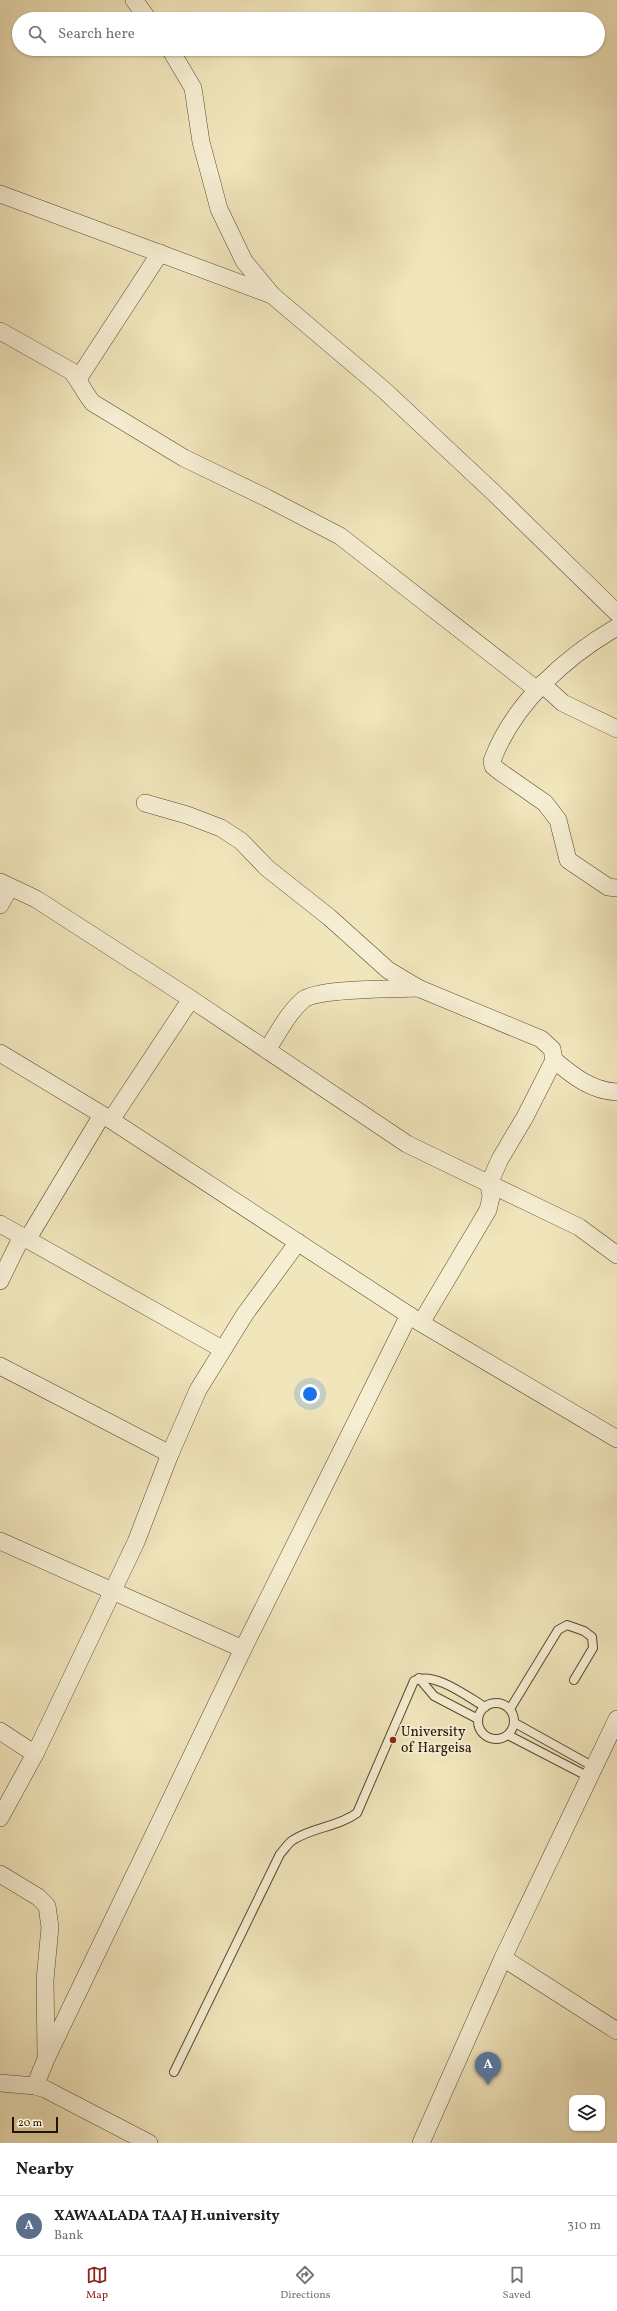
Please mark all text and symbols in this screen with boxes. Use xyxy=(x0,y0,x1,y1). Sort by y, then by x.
search box xyxy=(12,12,605,56)
icon: search xyxy=(26,23,48,45)
text: Search here xyxy=(58,24,135,45)
your location xyxy=(300,1384,320,1404)
place label: University of Hargeisa xyxy=(401,1723,472,1758)
marker: University of Hargeisa xyxy=(388,1735,398,1745)
pin: A xyxy=(475,2052,501,2085)
map controls xyxy=(569,2095,605,2131)
button: layers xyxy=(569,2095,605,2131)
scale bar xyxy=(12,2115,58,2134)
text: 20 m xyxy=(18,2116,42,2131)
text: Nearby xyxy=(16,2158,74,2181)
text: XAWAALADA TAAJ H.university xyxy=(54,2206,280,2227)
text: A xyxy=(24,2217,34,2235)
text: 310 m xyxy=(567,2217,601,2235)
text: Bank xyxy=(54,2227,83,2245)
tab: Map xyxy=(86,2264,108,2303)
tab: Directions xyxy=(280,2264,331,2303)
tab: Saved xyxy=(503,2264,531,2303)

